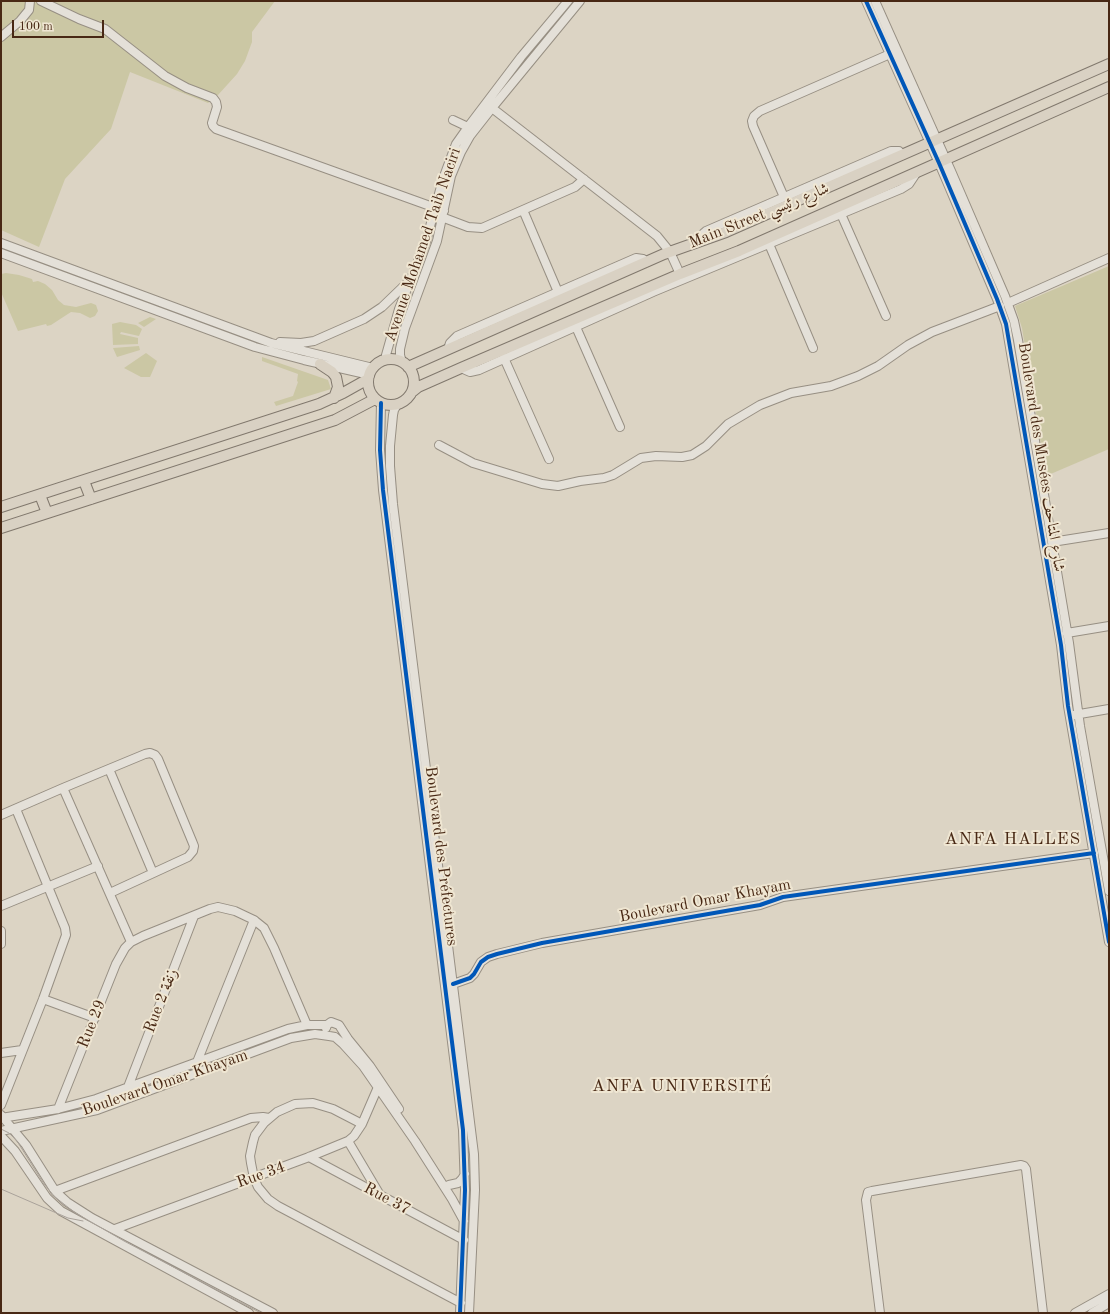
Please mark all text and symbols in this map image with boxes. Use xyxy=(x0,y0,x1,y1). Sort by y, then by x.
scale bar xyxy=(14,12,106,38)
text: 100 m xyxy=(19,21,53,33)
street label: Avenue Mohamed Taib Naciri xyxy=(381,145,465,345)
street label: Main Street شارع رئيسي xyxy=(686,179,832,253)
street label: Boulevard des Musées شارع المتاحف xyxy=(1013,341,1069,573)
street label: Boulevard des Préfectures xyxy=(420,765,462,947)
district label: ANFA HALLES xyxy=(945,830,1081,850)
street label: Boulevard Omar Khayam xyxy=(618,875,792,927)
street label: Rue 2 زنقة xyxy=(140,966,182,1036)
street label: Rue 29 xyxy=(74,997,110,1051)
street label: Boulevard Omar Khayam xyxy=(79,1046,251,1120)
district label: ANFA UNIVERSITÉ xyxy=(592,1077,772,1097)
street label: Rue 34 xyxy=(234,1157,288,1193)
street label: Rue 37 xyxy=(360,1179,414,1219)

